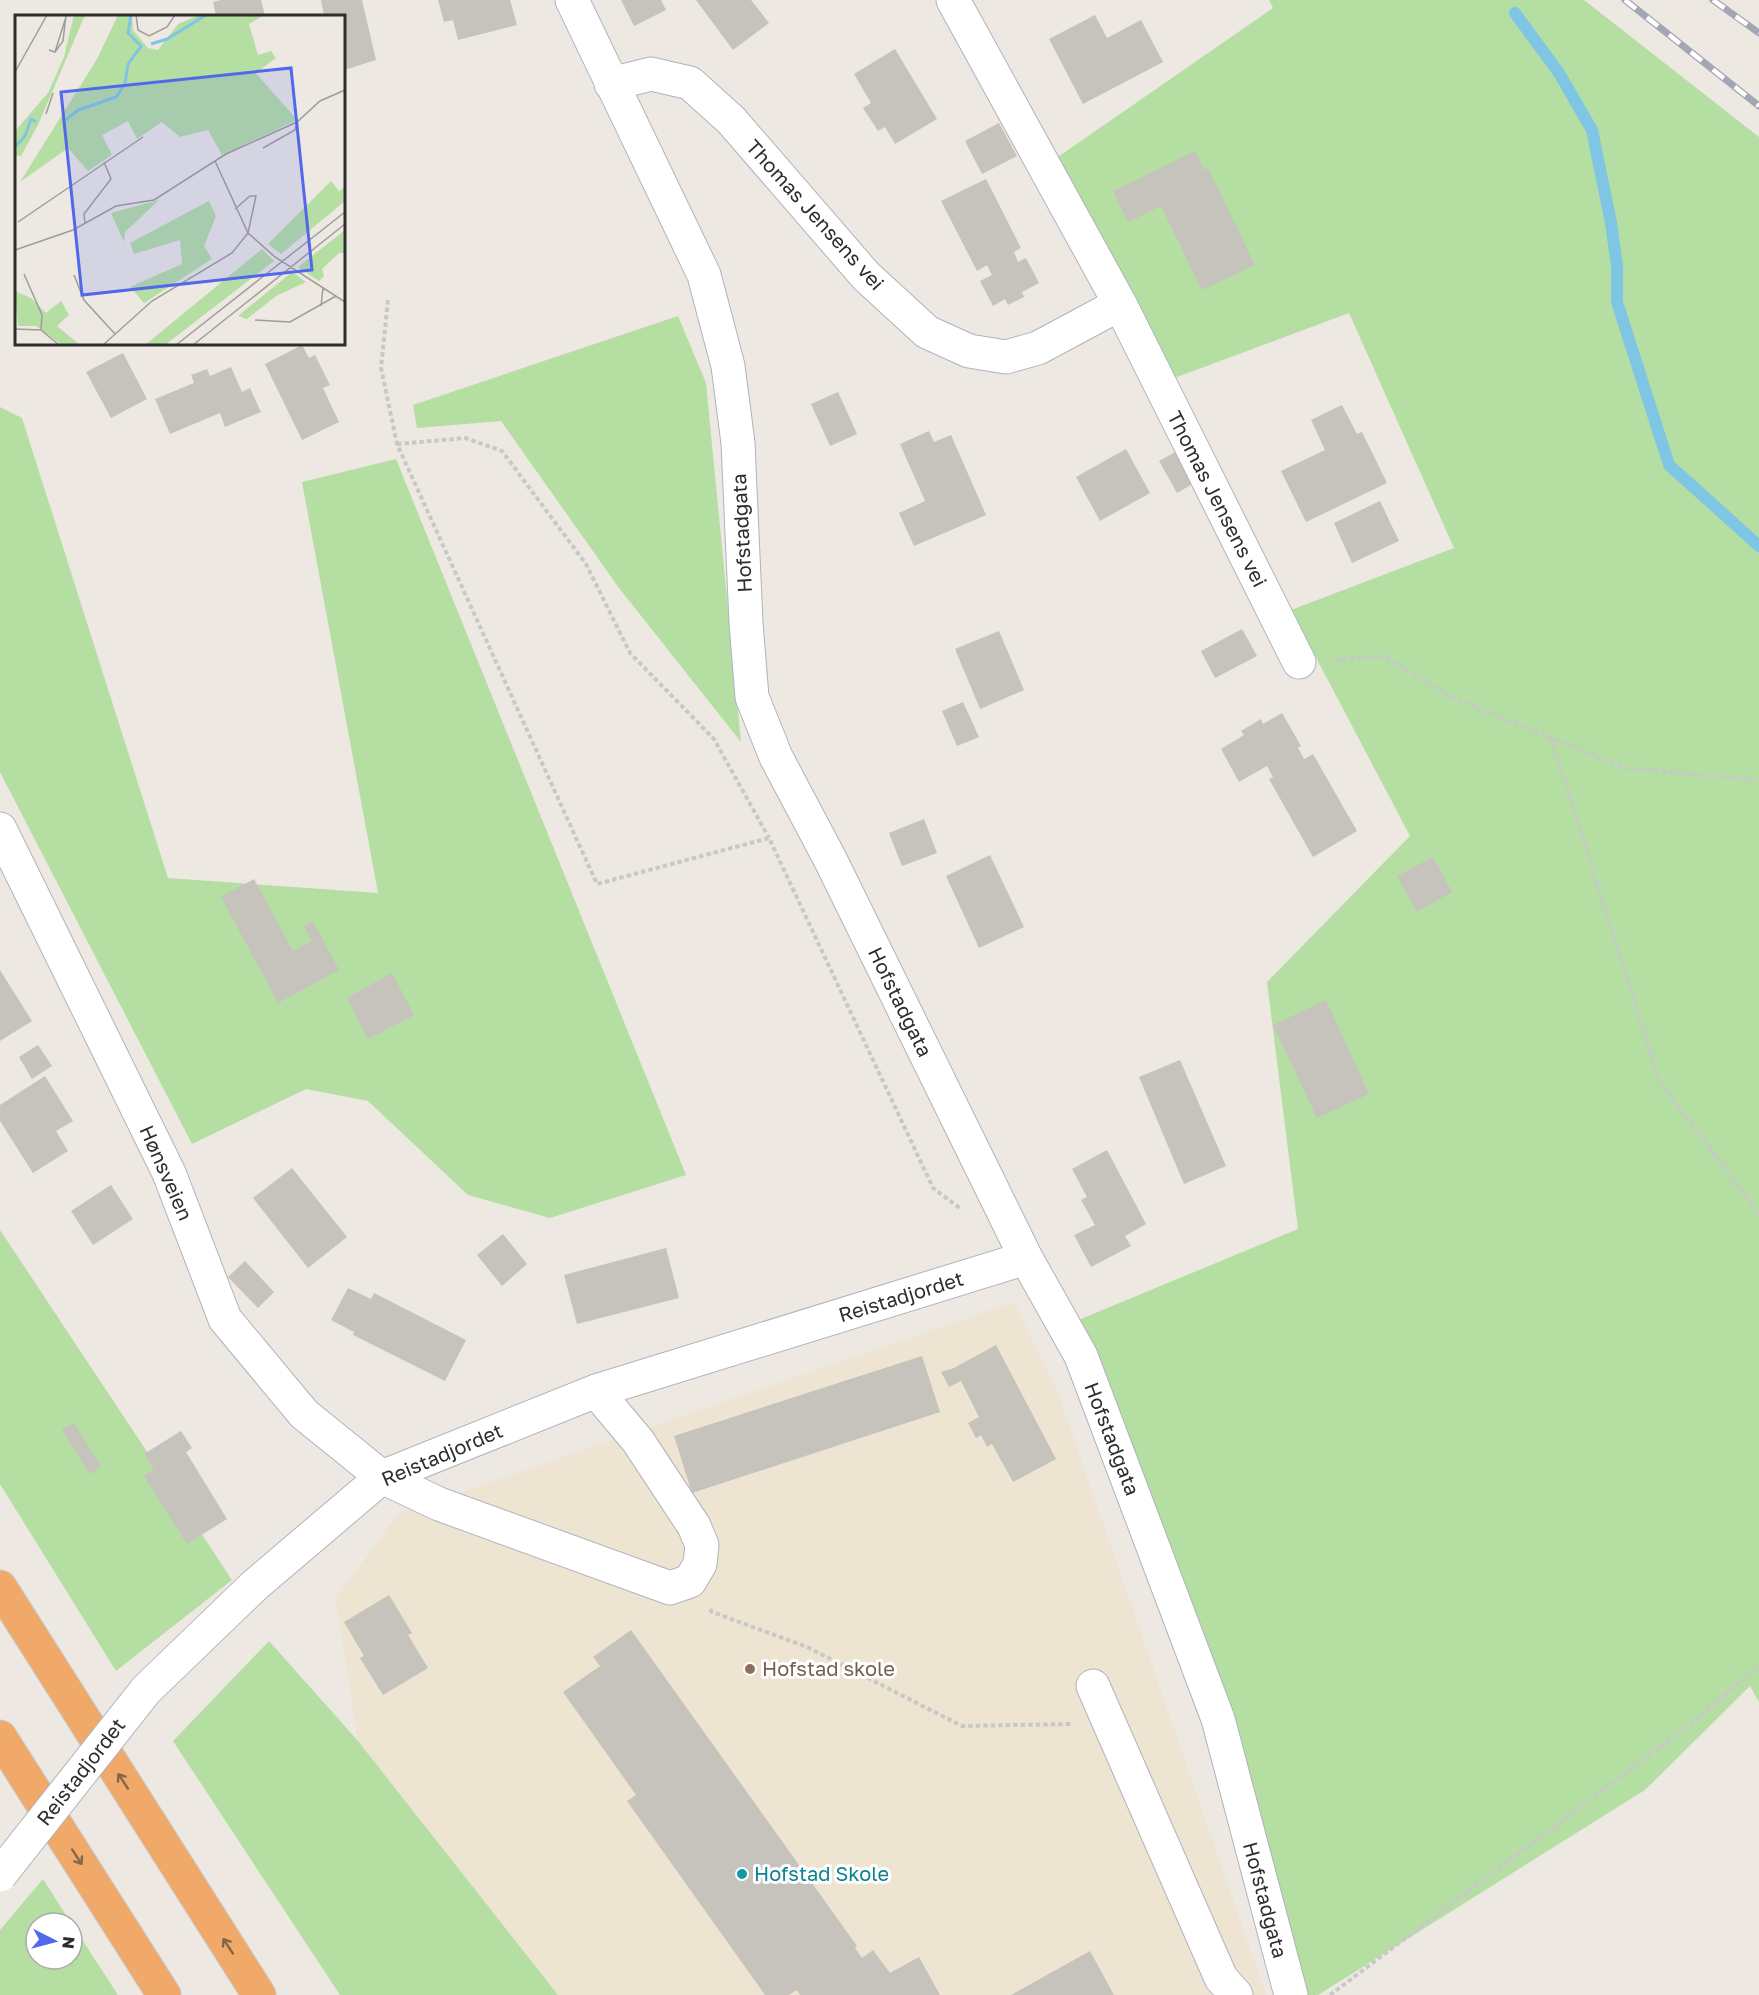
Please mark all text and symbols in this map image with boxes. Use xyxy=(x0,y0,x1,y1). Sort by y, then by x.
inset map xyxy=(15,15,345,345)
street label: Thomas Jensens vei xyxy=(742,134,890,295)
street label: Thomas Jensens vei xyxy=(1163,407,1273,590)
street label: Hofstadgata xyxy=(726,473,756,593)
street label: Hofstadgata xyxy=(864,943,938,1060)
street label: Hønsveien xyxy=(135,1121,199,1224)
street label: Reistadjordet xyxy=(835,1266,966,1326)
street label: Hofstadgata xyxy=(1080,1379,1145,1499)
street label: Reistadjordet xyxy=(377,1418,506,1490)
place label: Hofstad skole xyxy=(762,1656,895,1680)
marker: Hofstad skole xyxy=(743,1662,757,1676)
street label: Reistadjordet xyxy=(31,1713,130,1830)
one-way arrow xyxy=(116,1773,129,1790)
street label: Hofstadgata xyxy=(1239,1839,1293,1960)
one-way arrow xyxy=(70,1849,83,1866)
place label: Hofstad Skole xyxy=(754,1861,889,1885)
marker: Hofstad Skole xyxy=(735,1867,749,1881)
north arrow xyxy=(24,1911,84,1971)
text: N xyxy=(58,1935,79,1950)
one-way arrow xyxy=(221,1938,233,1955)

